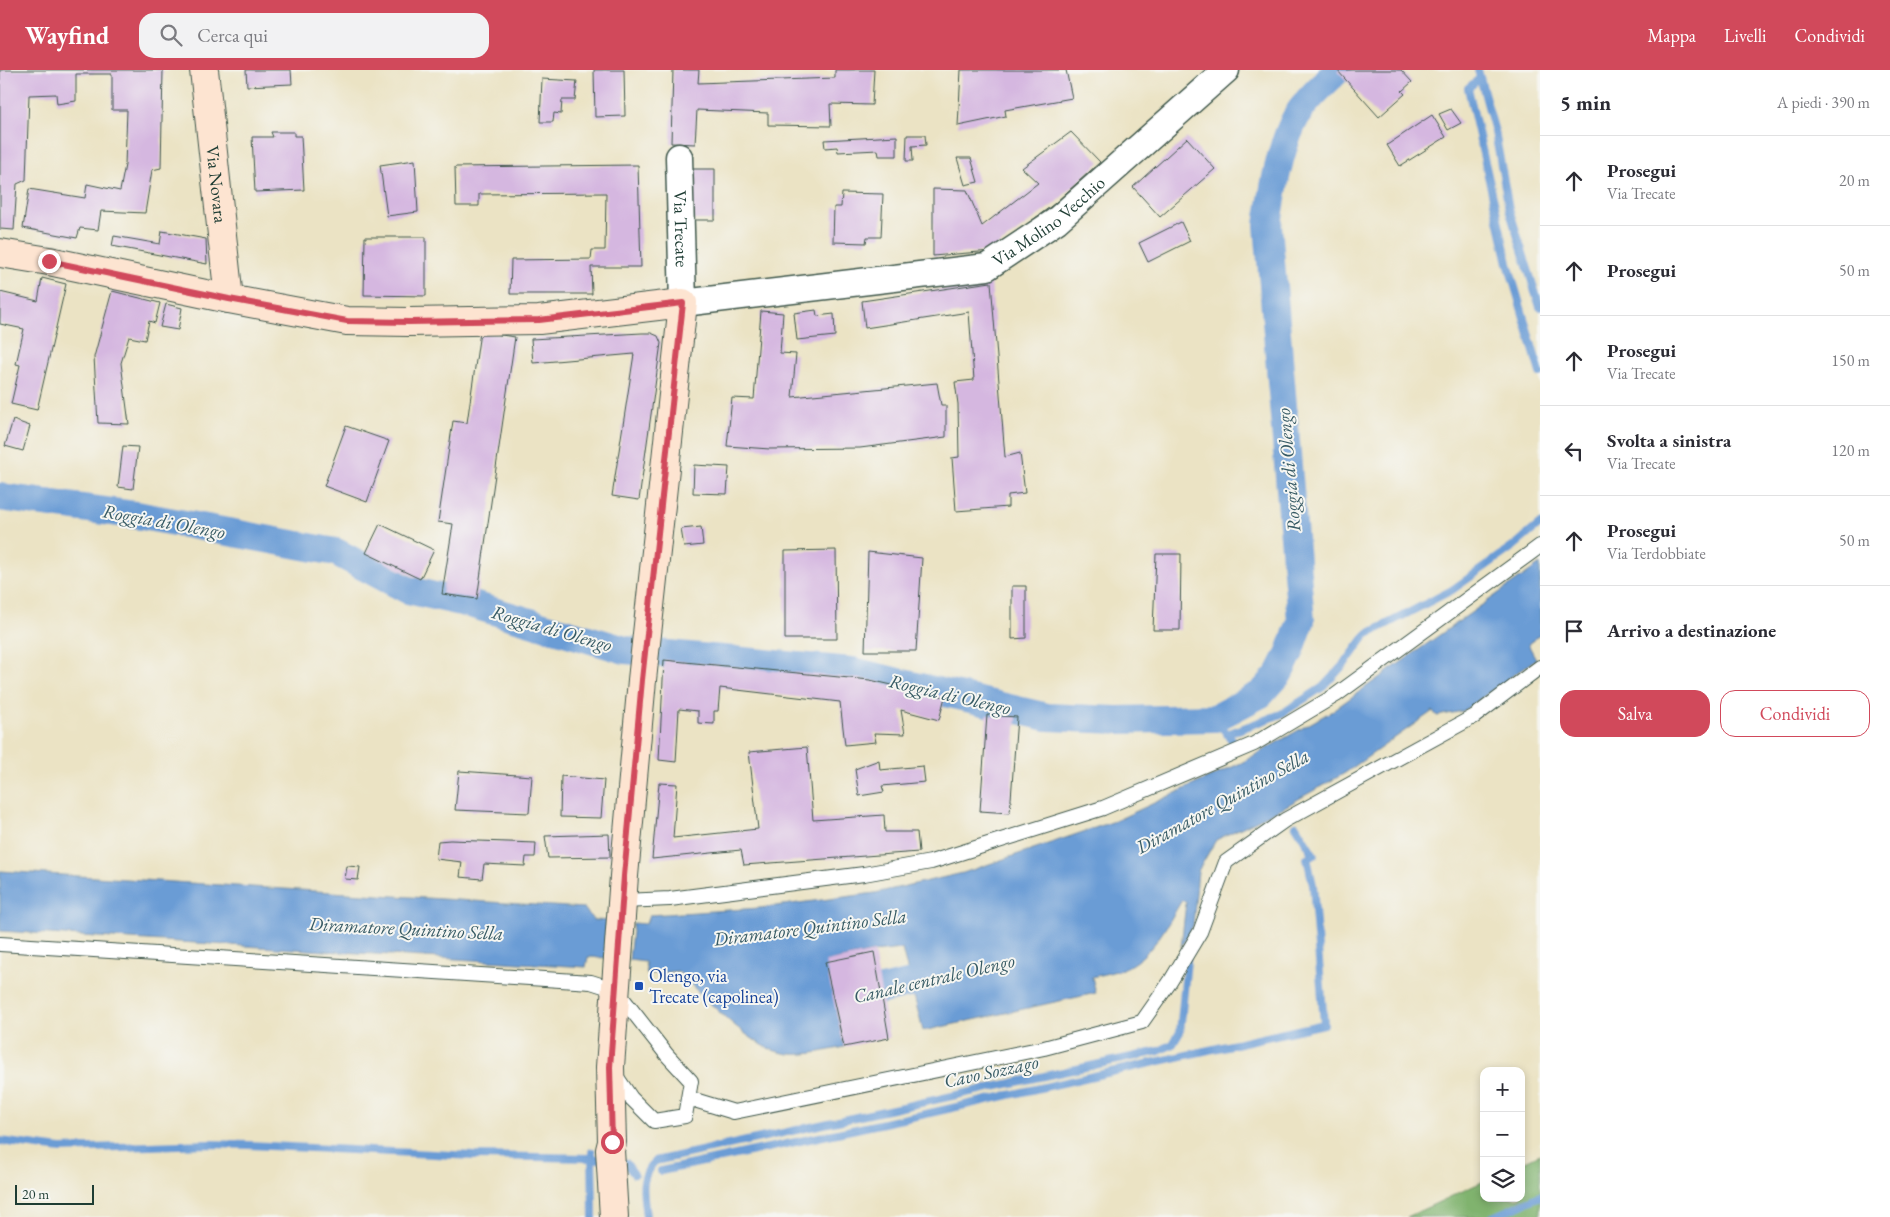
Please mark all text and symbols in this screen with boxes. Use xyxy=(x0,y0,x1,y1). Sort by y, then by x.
search box xyxy=(139,13,489,58)
text: Wayfind xyxy=(25,20,109,51)
icon: search xyxy=(157,21,185,49)
text: Cerca qui xyxy=(197,23,268,48)
text: Mappa xyxy=(1647,24,1696,47)
text: Livelli xyxy=(1724,24,1766,47)
text: Condividi xyxy=(1794,24,1865,47)
text: 5 min xyxy=(1560,89,1611,116)
text: A piedi · 390 m xyxy=(1777,92,1870,113)
street label: Via Novara xyxy=(201,144,233,225)
text: Prosegui xyxy=(1607,158,1676,183)
icon: ahead xyxy=(1560,167,1588,195)
text: 20 m xyxy=(1839,170,1870,191)
street label: Via Molino Vecchio xyxy=(988,171,1110,271)
text: Via Trecate xyxy=(1607,183,1675,204)
street label: Via Trecate xyxy=(669,190,694,268)
route end xyxy=(38,250,61,273)
icon: ahead xyxy=(1560,257,1588,285)
text: Prosegui xyxy=(1607,258,1676,283)
text: 50 m xyxy=(1839,260,1870,281)
text: Prosegui xyxy=(1607,338,1676,363)
icon: ahead xyxy=(1560,347,1588,375)
text: 150 m xyxy=(1831,350,1870,371)
text: Via Trecate xyxy=(1607,363,1675,384)
water label: Roggia di Olengo xyxy=(1271,407,1306,533)
text: Svolta a sinistra xyxy=(1607,428,1731,453)
icon: left xyxy=(1560,437,1588,465)
text: 120 m xyxy=(1831,440,1870,461)
text: Via Trecate xyxy=(1607,453,1675,474)
water label: Roggia di Olengo xyxy=(101,498,227,545)
text: Prosegui xyxy=(1607,518,1676,543)
icon: ahead xyxy=(1560,527,1588,555)
text: 50 m xyxy=(1839,530,1870,551)
text: Via Terdobbiate xyxy=(1607,543,1706,564)
water label: Roggia di Olengo xyxy=(489,599,615,658)
icon: arrive xyxy=(1560,617,1588,645)
text: Arrivo a destinazione xyxy=(1607,618,1776,643)
water label: Roggia di Olengo xyxy=(887,668,1013,721)
button: Salva xyxy=(1560,690,1710,737)
button: Condividi xyxy=(1720,690,1870,737)
water label: Diramatore Quintino Sella xyxy=(1130,743,1313,860)
water label: Diramatore Quintino Sella xyxy=(711,903,908,952)
water label: Diramatore Quintino Sella xyxy=(307,911,504,946)
water label: Canale centrale Olengo xyxy=(851,948,1017,1009)
place label: Olengo, via Trecate (capolinea) xyxy=(649,964,779,1008)
marker: Olengo, via Trecate (capolinea) xyxy=(633,980,645,992)
water label: Cavo Sozzago xyxy=(941,1049,1041,1094)
map controls xyxy=(1480,1067,1525,1202)
button: + xyxy=(1480,1067,1525,1112)
button: − xyxy=(1480,1112,1525,1157)
route start xyxy=(601,1131,624,1154)
button: layers xyxy=(1480,1157,1525,1202)
scale bar xyxy=(15,1182,94,1205)
text: 20 m xyxy=(22,1185,49,1203)

